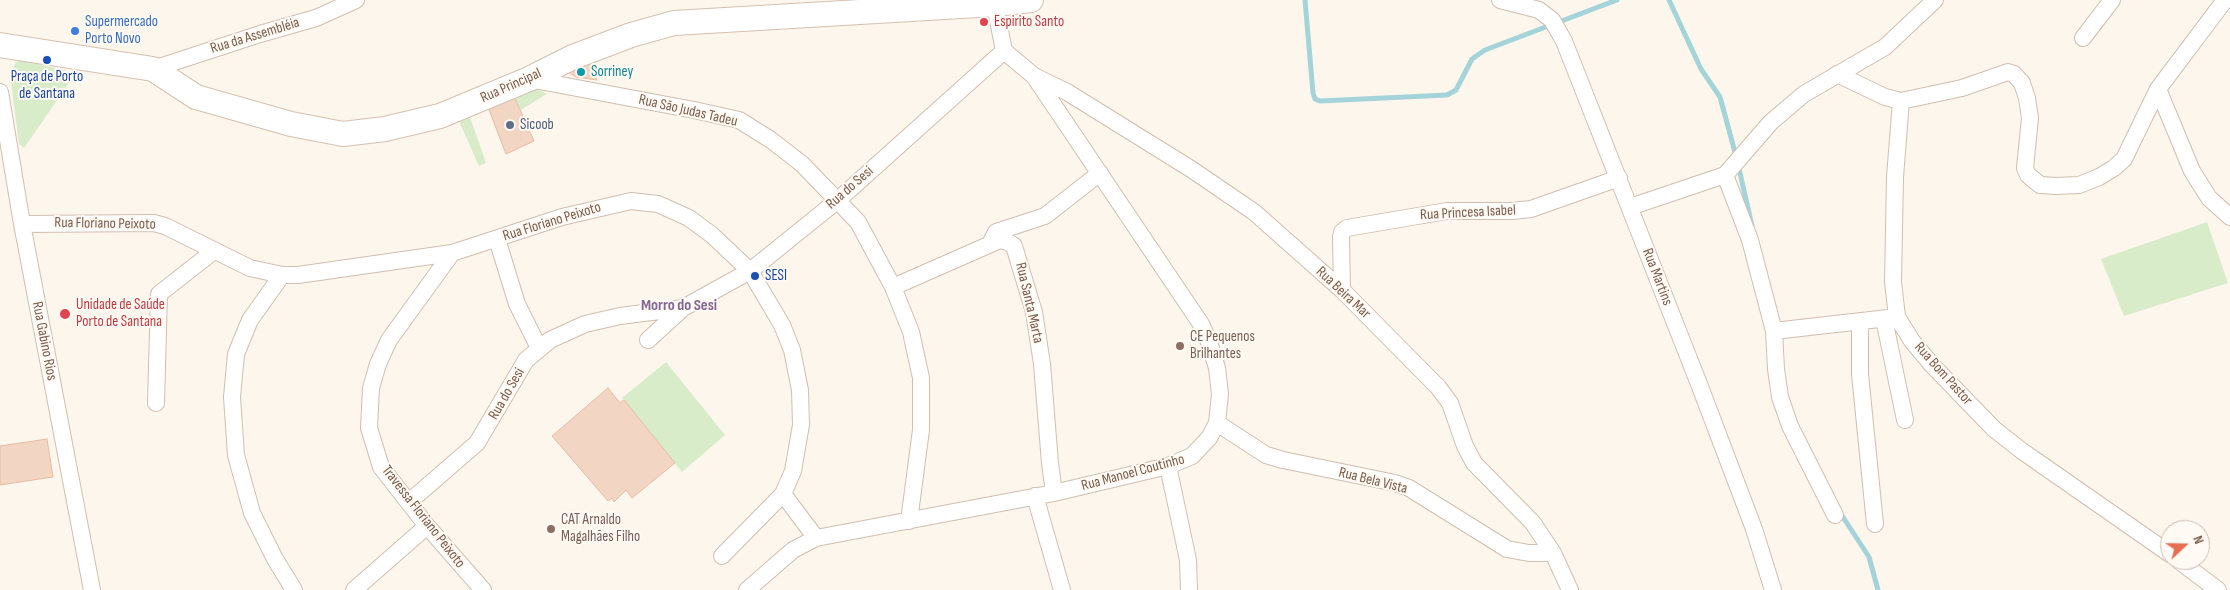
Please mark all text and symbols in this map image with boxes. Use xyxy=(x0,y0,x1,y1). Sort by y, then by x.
place label: Supermercado Porto Novo xyxy=(85,13,158,48)
place label: Espirito Santo xyxy=(994,13,1064,31)
street label: Rua da Assembléia xyxy=(208,14,302,58)
marker: Espirito Santo xyxy=(978,16,990,28)
marker: Supermercado Porto Novo xyxy=(69,25,81,37)
marker: Praça de Porto de Santana xyxy=(41,54,53,66)
place label: Sorriney xyxy=(591,63,633,81)
street label: Rua Principal xyxy=(478,65,544,107)
marker: Sorriney xyxy=(575,66,587,78)
place label: Praça de Porto de Santana xyxy=(11,68,83,103)
street label: Rua São Judas Tadeu xyxy=(637,91,739,131)
place label: Sicoob xyxy=(520,116,554,134)
marker: Sicoob xyxy=(504,119,516,131)
street label: Rua do Sesi xyxy=(823,163,877,213)
street label: Rua Floriano Peixoto xyxy=(501,199,603,245)
street label: Rua Princesa Isabel xyxy=(1420,202,1516,224)
street label: Rua Floriano Peixoto xyxy=(54,214,156,234)
street label: Rua Martins xyxy=(1638,246,1676,308)
street label: Rua Santa Marta xyxy=(1011,261,1047,345)
street label: Rua Beira Mar xyxy=(1312,263,1374,323)
place label: SESI xyxy=(765,267,787,285)
marker: SESI xyxy=(749,270,761,282)
place label: Unidade de Saúde Porto de Santana xyxy=(76,296,165,331)
district label: Morro do Sesi xyxy=(641,296,717,316)
street label: Rua Gabino Rios xyxy=(28,300,60,382)
marker: Unidade de Saúde Porto de Santana xyxy=(58,307,72,321)
place label: CE Pequenos Brilhantes xyxy=(1190,328,1255,363)
street label: Rua Bom Pastor xyxy=(1910,339,1976,409)
marker: CE Pequenos Brilhantes xyxy=(1174,340,1186,352)
street label: Rua do Sesi xyxy=(485,365,529,423)
street label: Rua Manoel Coutinho xyxy=(1079,451,1187,495)
street label: Travessa Floriano Peixoto xyxy=(377,462,469,572)
street label: Rua Bela Vista xyxy=(1337,464,1409,498)
place label: CAT Arnaldo Magalhães Filho xyxy=(561,511,640,546)
north arrow xyxy=(2160,520,2210,570)
marker: CAT Arnaldo Magalhães Filho xyxy=(545,523,557,535)
text: N xyxy=(2189,533,2208,546)

